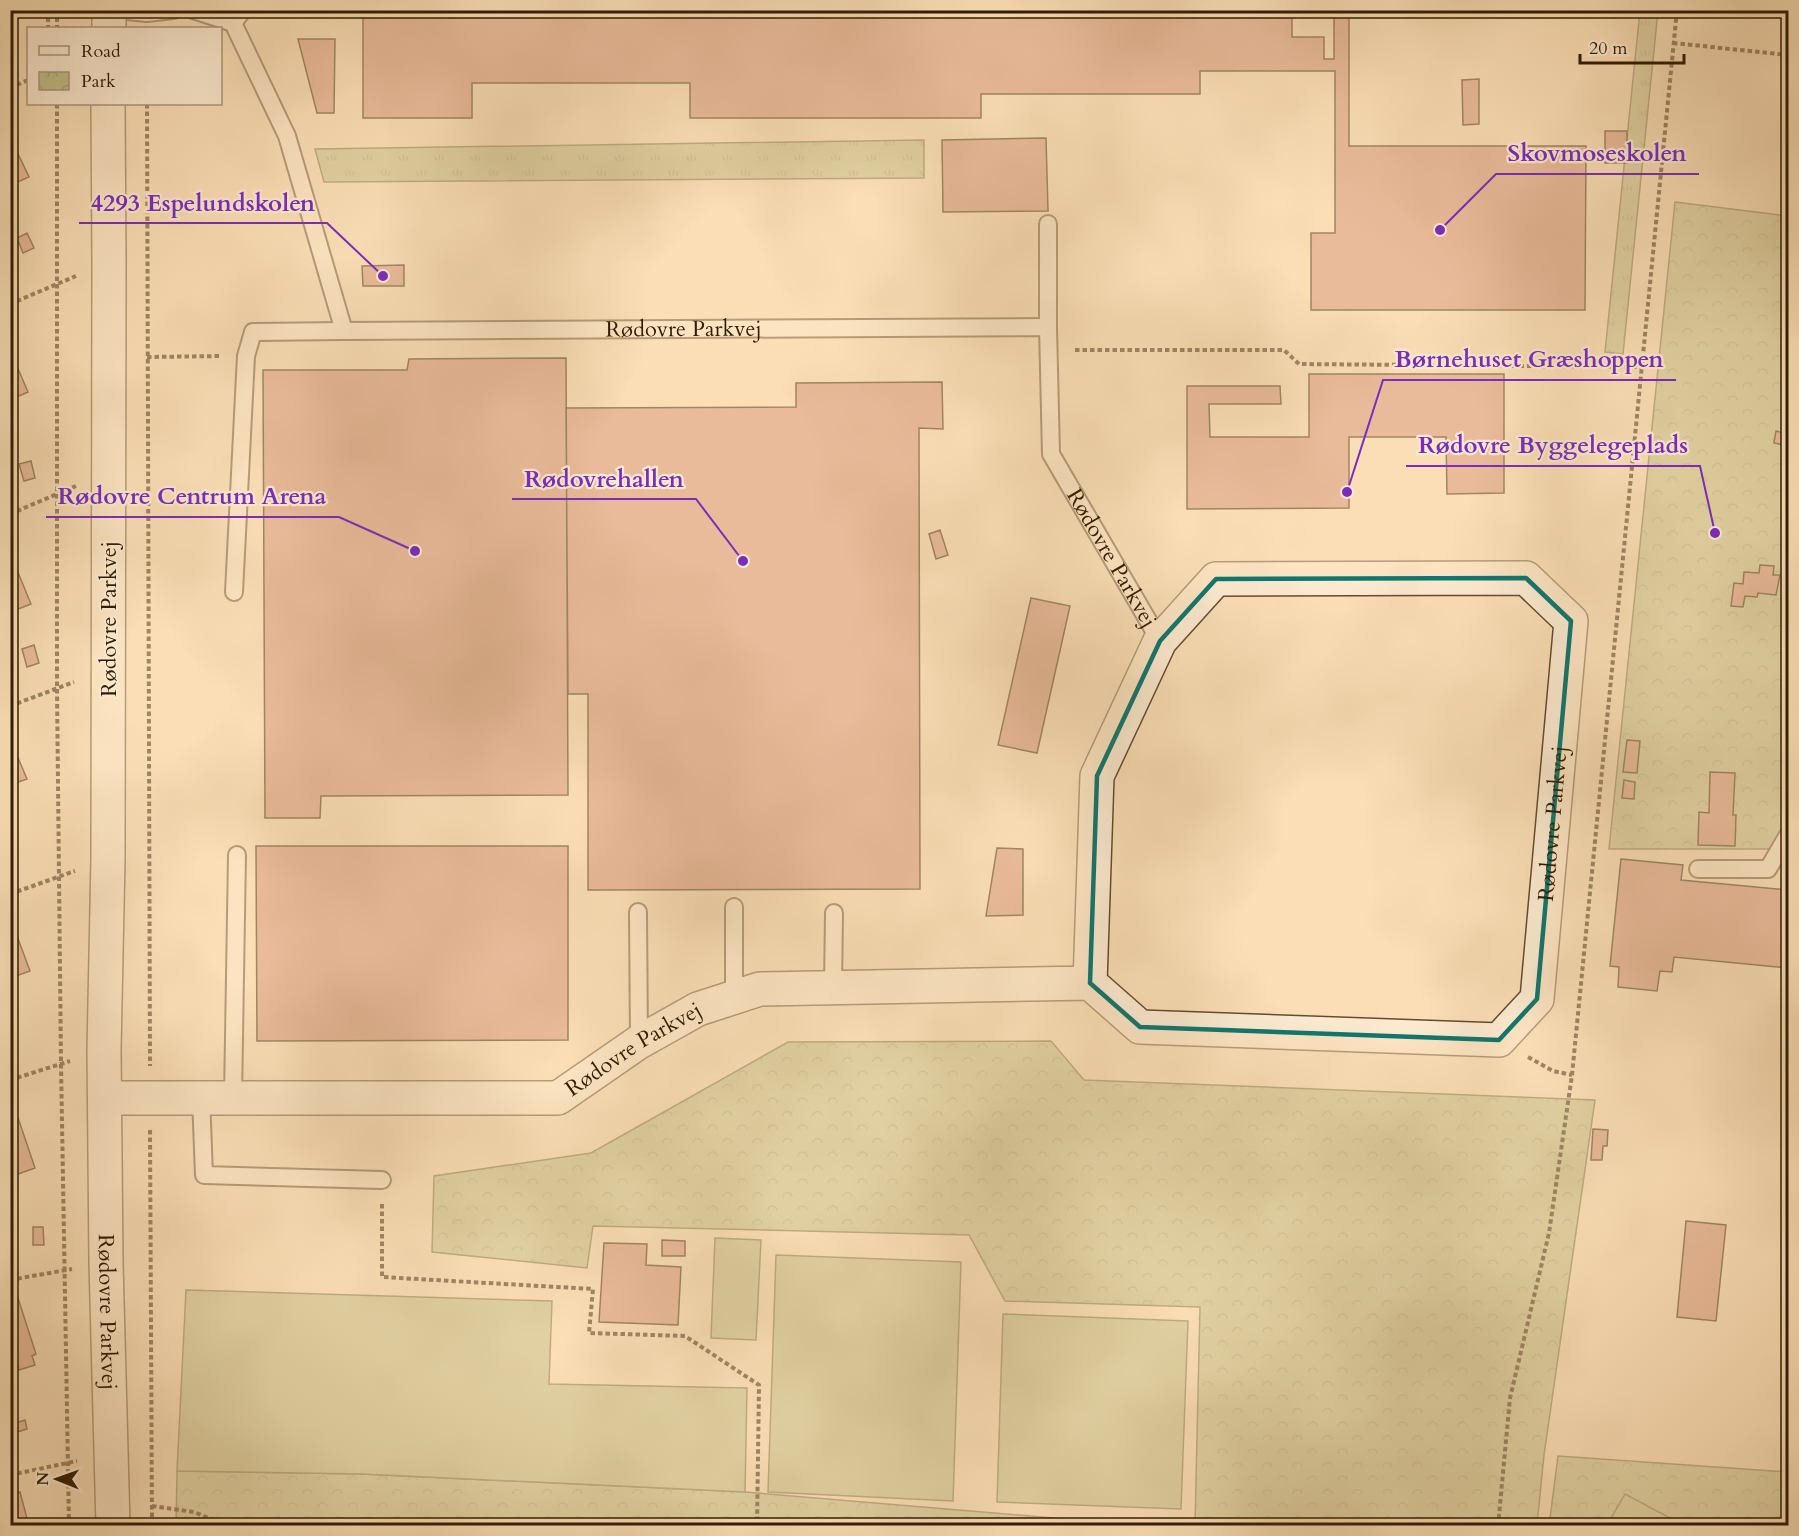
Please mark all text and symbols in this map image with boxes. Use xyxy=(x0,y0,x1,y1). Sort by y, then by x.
legend xyxy=(27,27,222,105)
scale bar xyxy=(1580,27,1684,65)
text: 20 m xyxy=(1589,36,1628,61)
text: Road xyxy=(81,39,121,64)
text: Park xyxy=(81,69,116,94)
callout: Skovmoseskolen xyxy=(1496,132,1699,174)
text: Skovmoseskolen xyxy=(1507,137,1687,170)
callout: 4293 Espelundskolen xyxy=(79,181,327,223)
text: 4293 Espelundskolen xyxy=(91,187,316,220)
street label: Rødovre Parkvej xyxy=(605,314,762,345)
callout: Børnehuset Græshoppen xyxy=(1383,338,1676,380)
text: Børnehuset Græshoppen xyxy=(1394,343,1664,376)
callout: Rødovre Byggelegeplads xyxy=(1406,424,1700,466)
text: Rødovre Byggelegeplads xyxy=(1418,429,1688,462)
callout: Rødovrehallen xyxy=(512,457,696,499)
text: Rødovrehallen xyxy=(524,463,685,496)
callout: Rødovre Centrum Arena xyxy=(46,475,339,517)
text: Rødovre Centrum Arena xyxy=(57,480,327,513)
street label: Rødovre Parkvej xyxy=(1059,483,1164,633)
street label: Rødovre Parkvej xyxy=(94,541,124,697)
street label: Rødovre Parkvej xyxy=(1531,745,1575,903)
street label: Rødovre Parkvej xyxy=(559,995,707,1104)
street label: Rødovre Parkvej xyxy=(91,1234,124,1390)
north arrow xyxy=(27,1449,87,1509)
text: N xyxy=(32,1472,54,1486)

